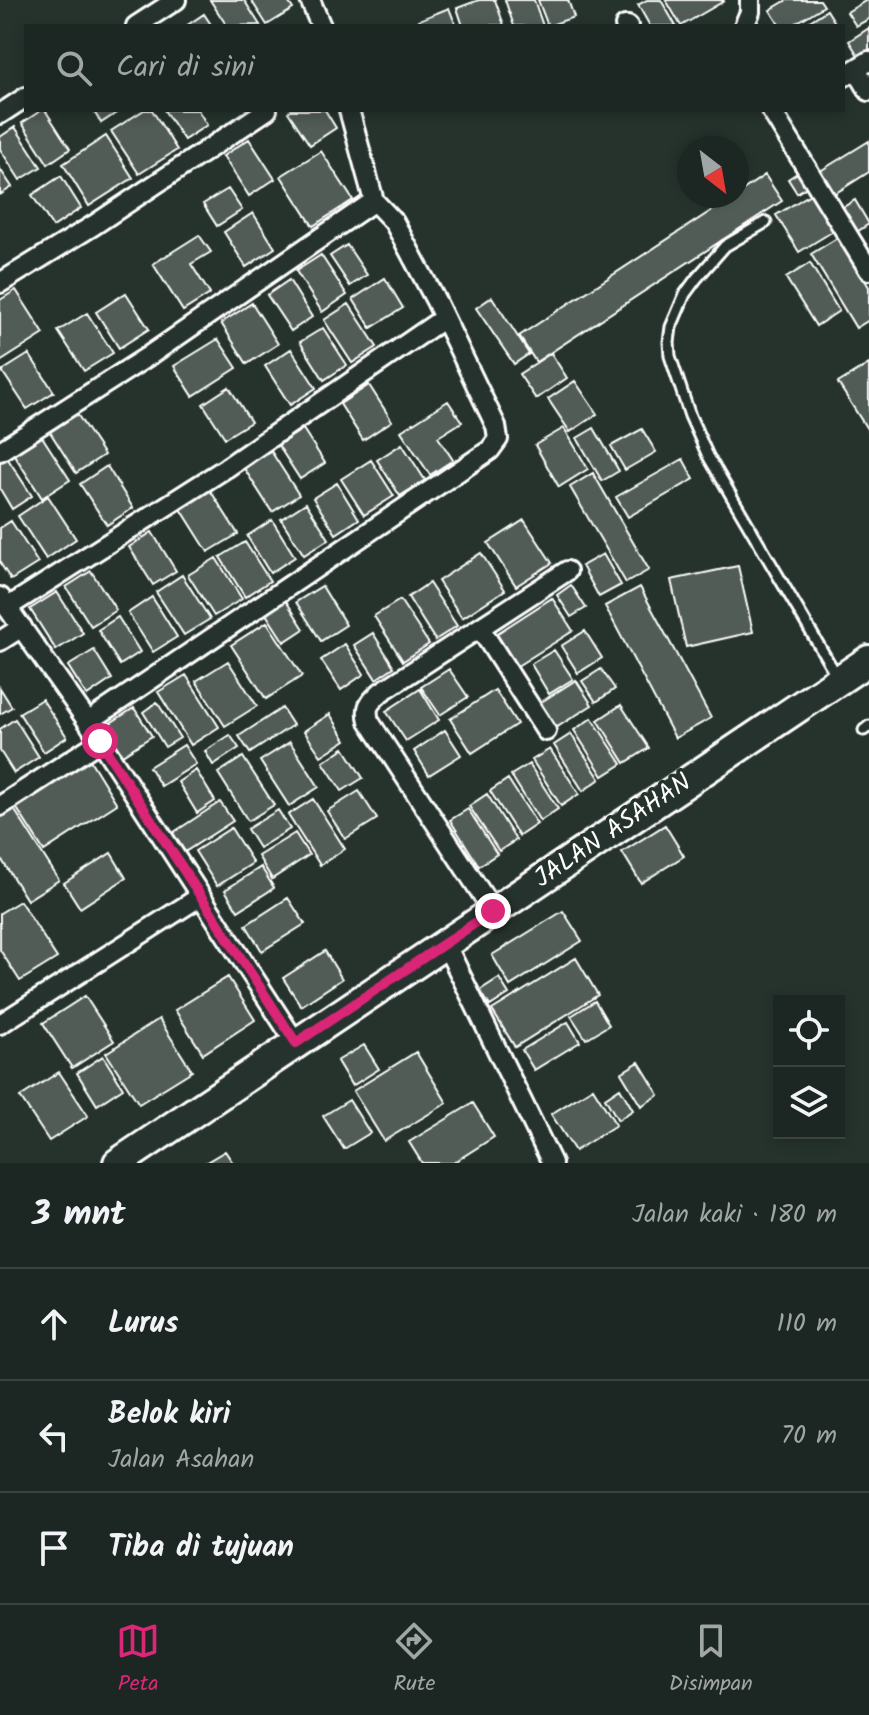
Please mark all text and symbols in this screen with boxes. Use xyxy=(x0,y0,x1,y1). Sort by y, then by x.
search box xyxy=(24,24,845,112)
text: Cari di sini xyxy=(116,44,254,92)
icon: search xyxy=(52,46,96,90)
north arrow xyxy=(677,136,749,208)
route start xyxy=(82,723,118,759)
street label: JALAN ASAHAN xyxy=(526,763,700,899)
route end xyxy=(475,893,511,929)
map controls xyxy=(773,995,845,1139)
button: locate xyxy=(773,995,845,1067)
button: layers xyxy=(773,1067,845,1139)
text: 3 mnt xyxy=(32,1188,126,1242)
text: Jalan kaki · 180 m xyxy=(632,1194,837,1236)
text: Lurus xyxy=(108,1300,178,1348)
icon: ahead xyxy=(32,1302,76,1346)
text: 110 m xyxy=(777,1303,837,1345)
text: Belok kiri xyxy=(108,1391,231,1439)
icon: left xyxy=(32,1414,76,1458)
text: 70 m xyxy=(781,1415,837,1457)
text: Jalan Asahan xyxy=(108,1439,254,1481)
text: Tiba di tujuan xyxy=(108,1524,294,1572)
icon: arrive xyxy=(32,1526,76,1570)
tab: Peta xyxy=(116,1619,160,1702)
tab: Rute xyxy=(392,1619,436,1702)
tab: Disimpan xyxy=(669,1619,753,1702)

